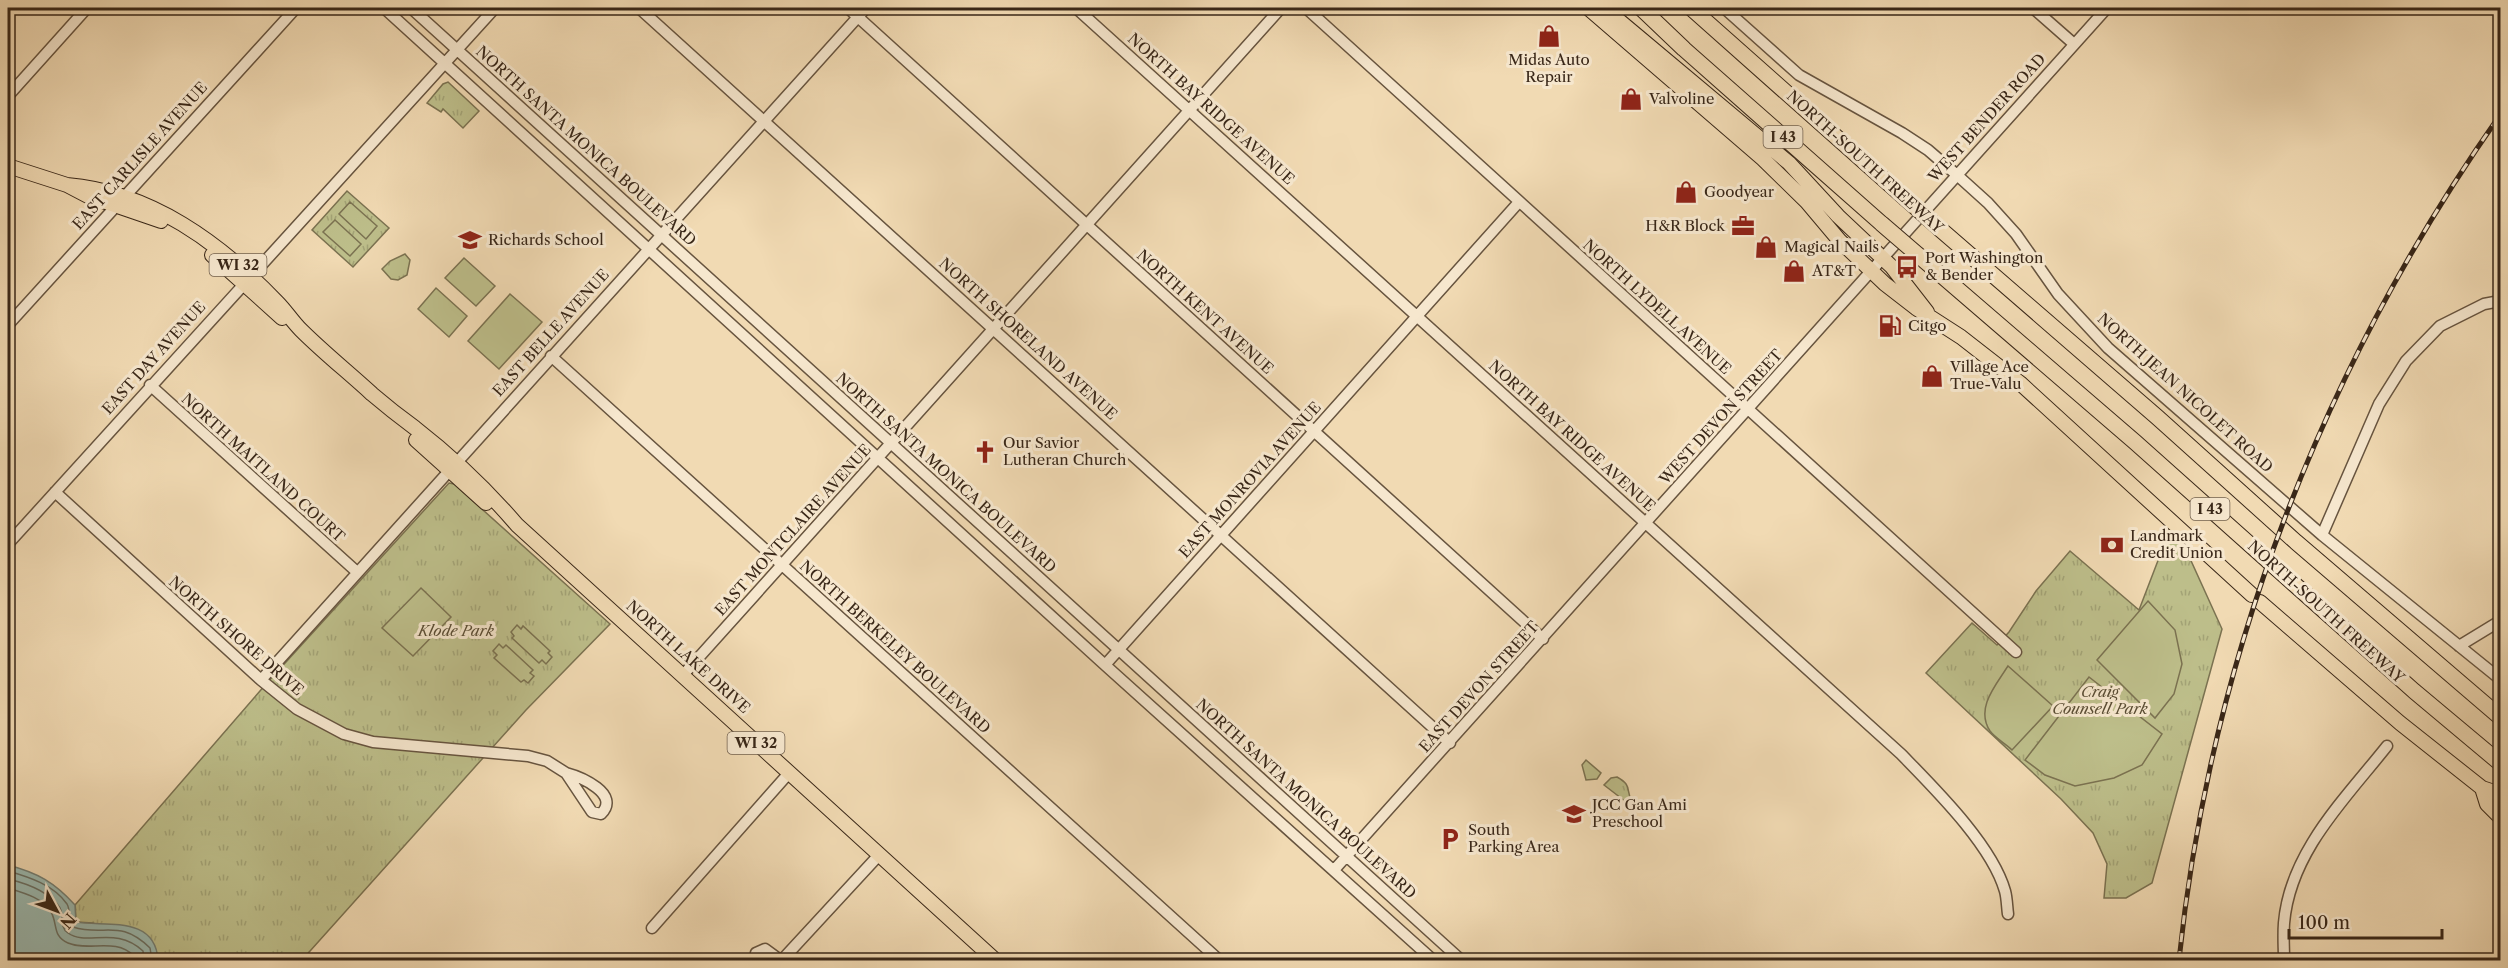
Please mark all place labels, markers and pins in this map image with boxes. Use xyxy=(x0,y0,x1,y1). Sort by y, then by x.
shop icon: Midas Auto Repair xyxy=(1536,23,1562,49)
place label: Midas Auto Repair xyxy=(1508,50,1590,86)
shop icon: Valvoline xyxy=(1618,86,1644,112)
place label: Valvoline xyxy=(1648,89,1714,108)
shop icon: Goodyear xyxy=(1673,179,1699,205)
place label: Goodyear xyxy=(1704,182,1775,201)
office icon: H&R Block xyxy=(1730,213,1756,239)
place label: H&R Block xyxy=(1645,216,1726,235)
school or university icon: Richards School xyxy=(457,227,483,253)
place label: Richards School xyxy=(488,230,604,249)
shop icon: Magical Nails xyxy=(1753,234,1779,260)
place label: Magical Nails xyxy=(1784,237,1879,256)
place label: Port Washington & Bender xyxy=(1925,248,2044,284)
bus stop icon: Port Washington & Bender xyxy=(1894,254,1920,280)
shop icon: AT&T xyxy=(1781,258,1807,284)
place label: AT&T xyxy=(1811,261,1857,280)
fuel station icon: Citgo xyxy=(1877,313,1903,339)
place label: Citgo xyxy=(1908,316,1946,335)
place label: Village Ace True-Valu xyxy=(1949,357,2029,393)
shop icon: Village Ace True-Valu xyxy=(1919,363,1945,389)
place label: Our Savior Lutheran Church xyxy=(1003,433,1127,469)
church icon: Our Savior Lutheran Church xyxy=(972,439,998,465)
place label: Landmark Credit Union xyxy=(2130,526,2223,562)
bank icon: Landmark Credit Union xyxy=(2099,532,2125,558)
place label: JCC Gan Ami Preschool xyxy=(1590,795,1687,831)
school or university icon: JCC Gan Ami Preschool xyxy=(1561,801,1587,827)
place label: South Parking Area xyxy=(1468,820,1559,856)
parking icon: South Parking Area xyxy=(1437,826,1463,852)

